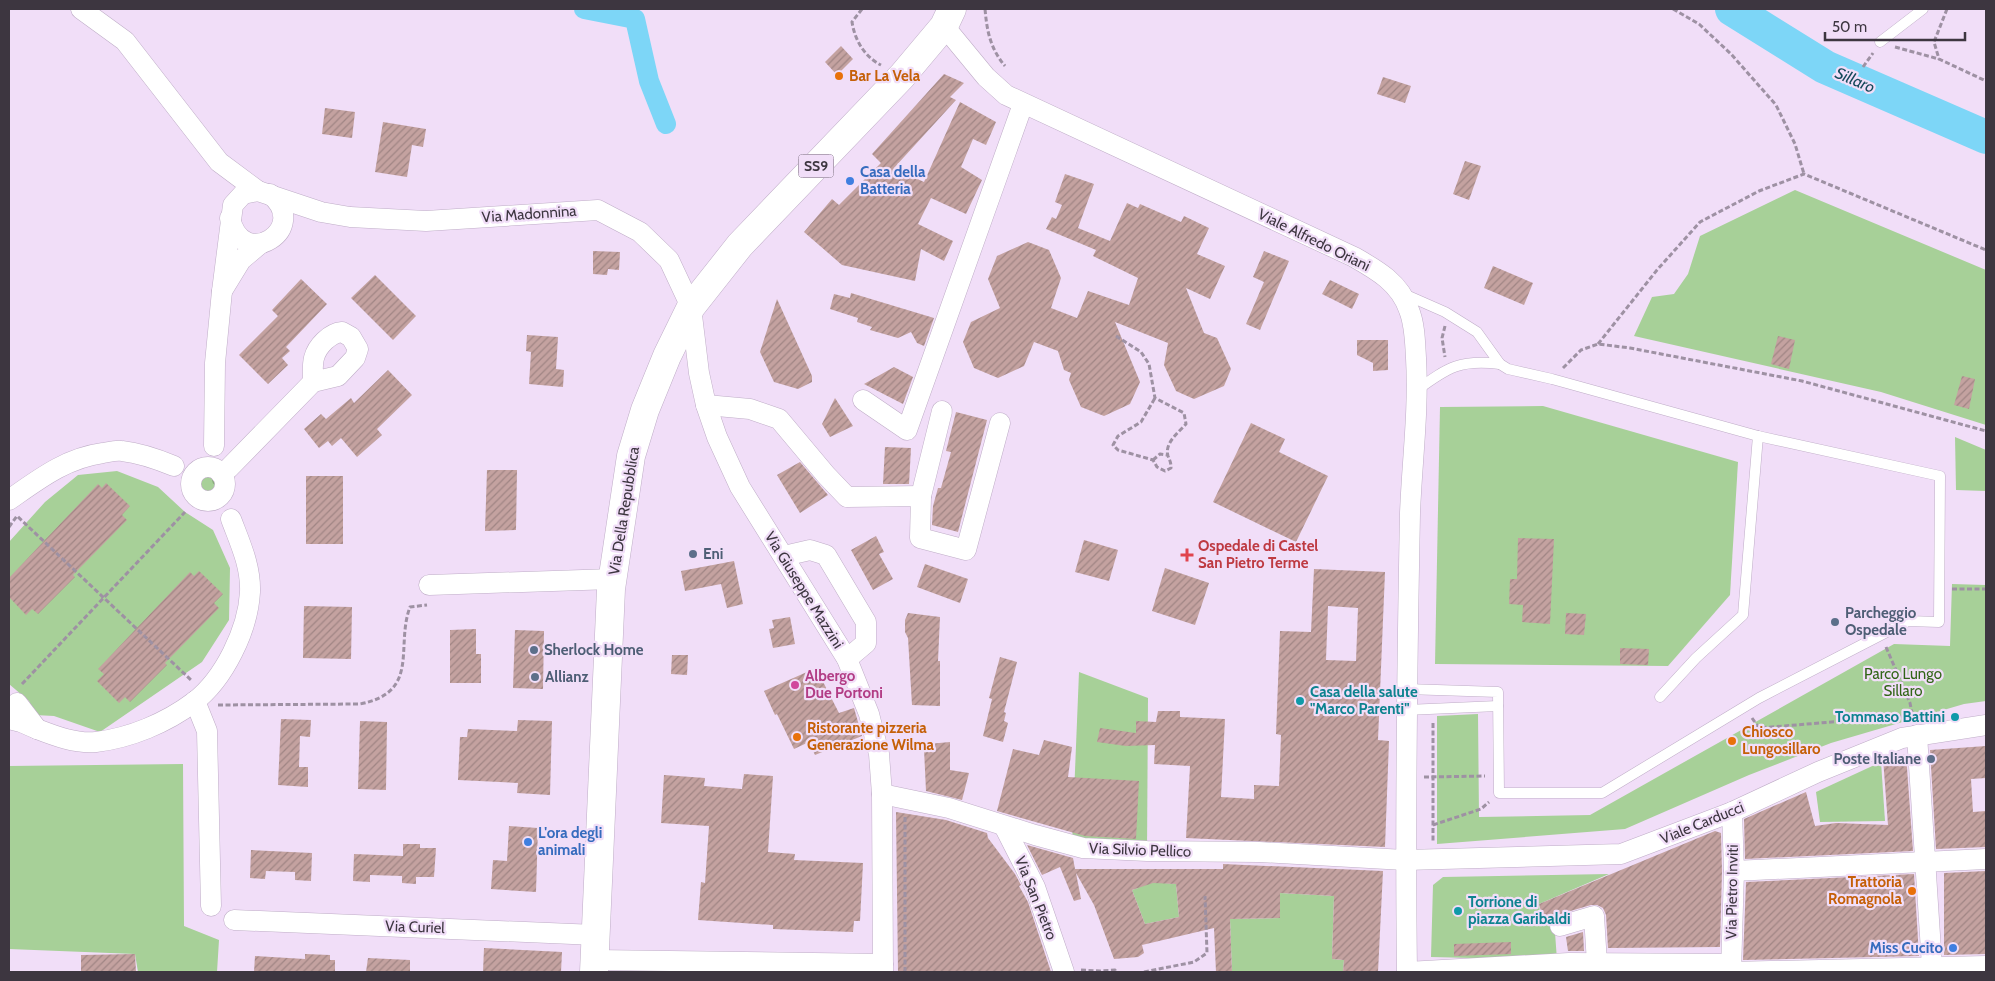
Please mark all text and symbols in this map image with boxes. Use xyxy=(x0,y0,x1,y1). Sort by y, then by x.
scale bar xyxy=(1825,10,1965,42)
text: 50 m xyxy=(1832,18,1867,36)
water label: Sillaro xyxy=(1832,63,1878,97)
place label: Bar La Vela xyxy=(849,67,921,85)
marker: Bar La Vela xyxy=(833,70,845,82)
road number: SS9 xyxy=(798,154,834,178)
place label: Casa della Batteria xyxy=(860,163,926,198)
marker: Casa della Batteria xyxy=(844,175,856,187)
street label: Via Madonnina xyxy=(481,202,578,226)
street label: Viale Alfredo Oriani xyxy=(1255,205,1373,275)
street label: Via Della Repubblica xyxy=(605,445,643,576)
street label: Via Giuseppe Mazzini xyxy=(761,528,847,652)
place label: Ospedale di Castel San Pietro Terme xyxy=(1198,537,1318,572)
place label: Eni xyxy=(703,545,723,563)
marker: Eni xyxy=(687,548,699,560)
marker: Ospedale di Castel San Pietro Terme xyxy=(1180,548,1194,562)
place label: Parcheggio Ospedale xyxy=(1845,604,1917,639)
marker: Parcheggio Ospedale xyxy=(1829,616,1841,628)
place label: Sherlock Home xyxy=(544,641,644,659)
marker: Sherlock Home xyxy=(528,644,540,656)
park label: Parco Lungo Sillaro xyxy=(1864,665,1942,700)
place label: Albergo Due Portoni xyxy=(805,667,883,702)
place label: Allianz xyxy=(545,668,589,686)
marker: Allianz xyxy=(529,671,541,683)
marker: Albergo Due Portoni xyxy=(789,679,801,691)
place label: Casa della salute "Marco Parenti" xyxy=(1310,683,1418,718)
marker: Casa della salute "Marco Parenti" xyxy=(1294,695,1306,707)
place label: Tommaso Battini xyxy=(1835,708,1945,726)
marker: Tommaso Battini xyxy=(1949,711,1961,723)
place label: Ristorante pizzeria Generazione Wilma xyxy=(807,719,935,754)
place label: Chiosco Lungosillaro xyxy=(1742,723,1821,758)
marker: Ristorante pizzeria Generazione Wilma xyxy=(791,731,803,743)
marker: Chiosco Lungosillaro xyxy=(1726,735,1738,747)
place label: Poste Italiane xyxy=(1833,750,1921,768)
marker: Poste Italiane xyxy=(1925,753,1937,765)
street label: Viale Carducci xyxy=(1658,798,1746,848)
place label: L'ora degli animali xyxy=(538,824,602,859)
marker: L'ora degli animali xyxy=(522,836,534,848)
street label: Via Silvio Pellico xyxy=(1089,839,1191,861)
street label: Via Pietro Inviti xyxy=(1722,844,1742,940)
street label: Via San Pietro xyxy=(1011,854,1061,942)
place label: Trattoria Romagnola xyxy=(1828,873,1903,908)
marker: Trattoria Romagnola xyxy=(1906,885,1918,897)
place label: Torrione di piazza Garibaldi xyxy=(1468,893,1571,928)
marker: Torrione di piazza Garibaldi xyxy=(1452,905,1464,917)
street label: Via Curiel xyxy=(385,917,446,937)
place label: Miss Cucito xyxy=(1870,939,1943,957)
marker: Miss Cucito xyxy=(1947,942,1959,954)

